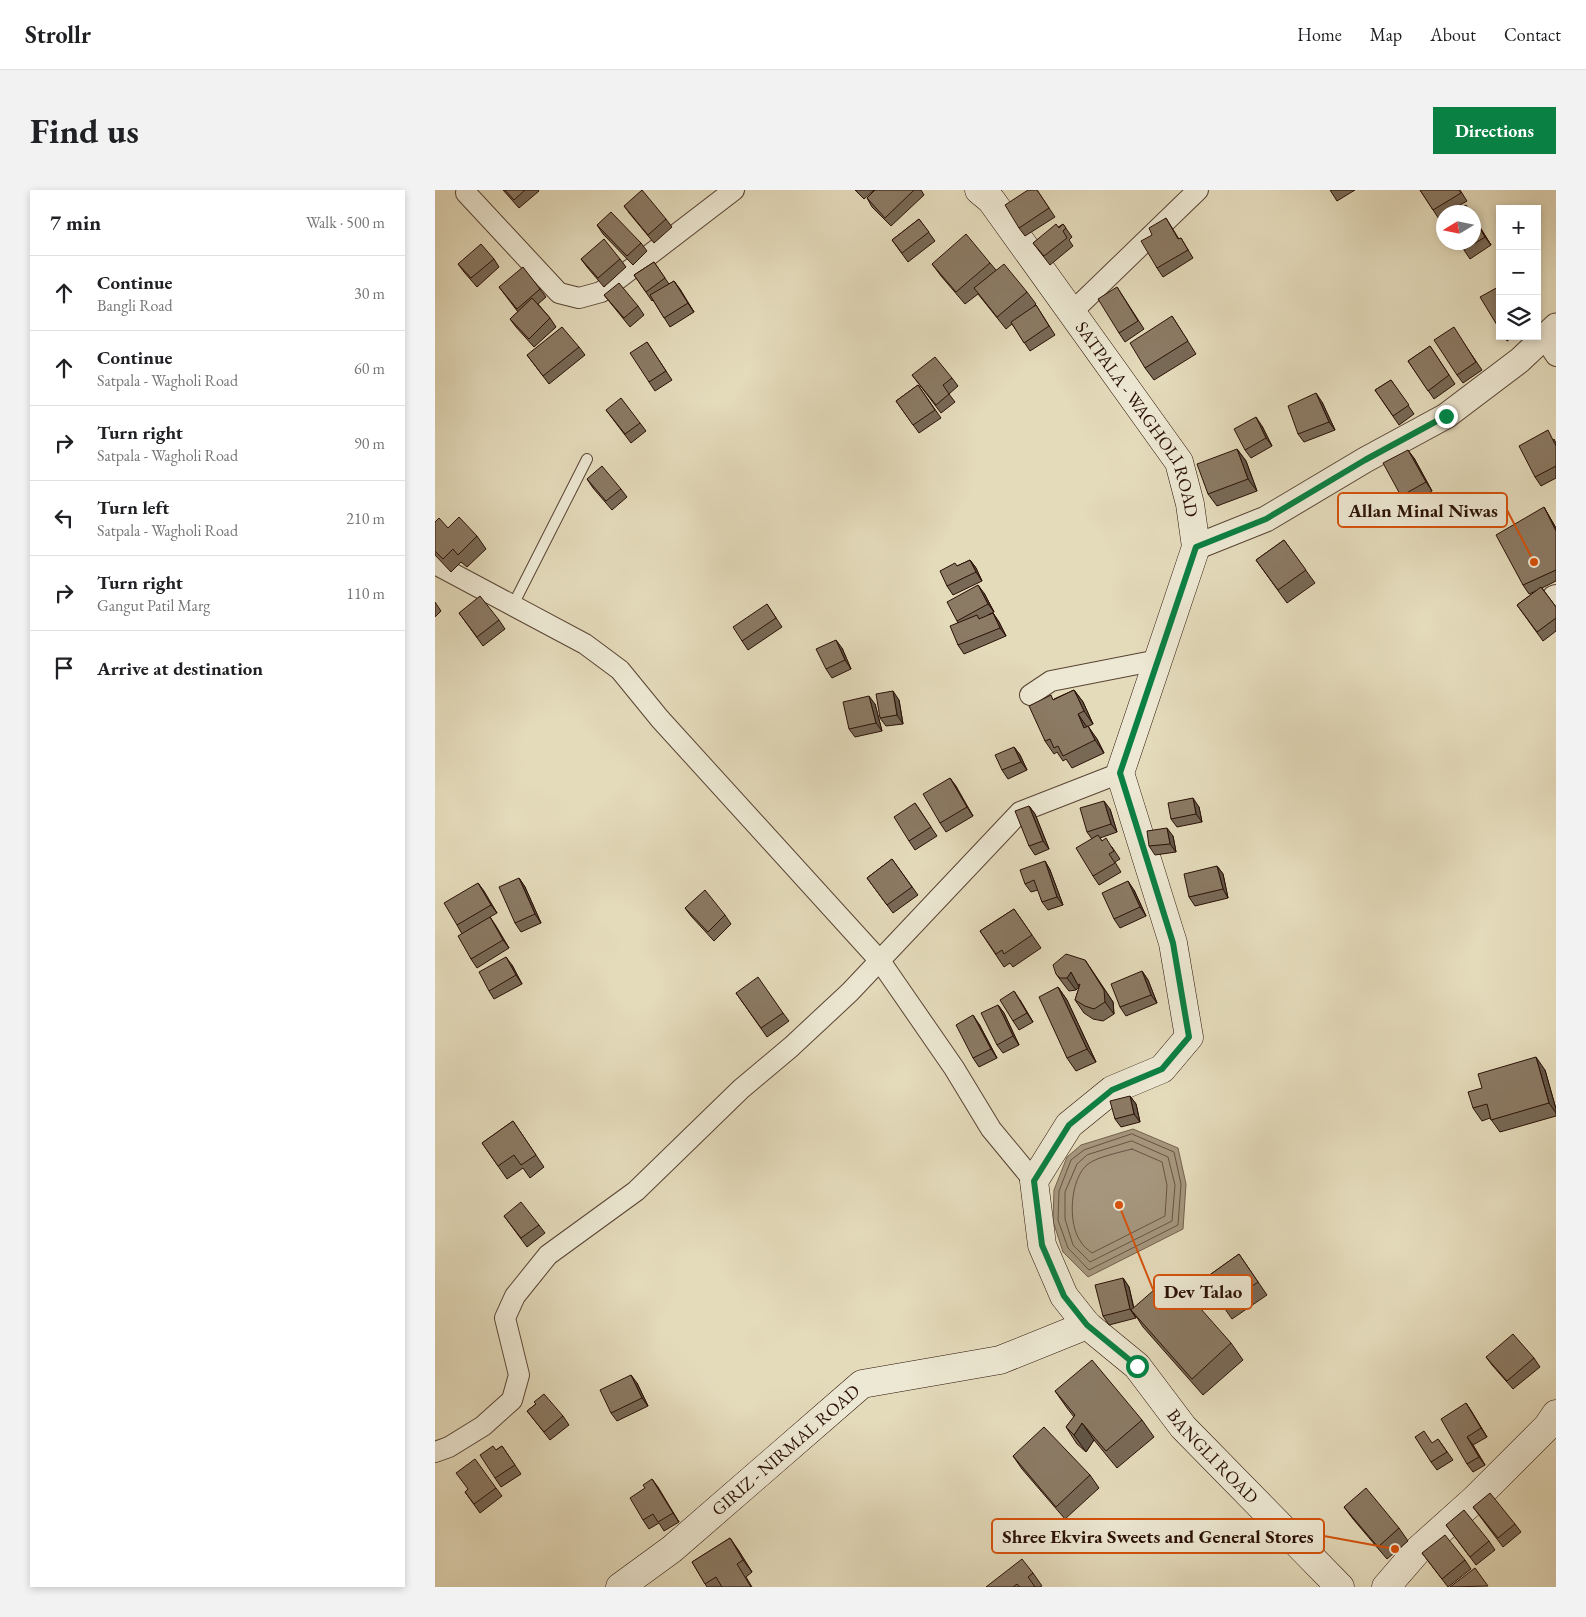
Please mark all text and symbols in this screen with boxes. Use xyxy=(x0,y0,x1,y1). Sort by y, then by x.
text: Strollr xyxy=(25,19,91,50)
text: Home xyxy=(1297,23,1342,46)
text: Map xyxy=(1370,23,1402,46)
text: About xyxy=(1430,23,1476,46)
text: Contact xyxy=(1504,23,1561,46)
button: Directions xyxy=(1433,107,1556,154)
text: Find us xyxy=(30,108,139,153)
north arrow xyxy=(1436,205,1481,250)
map controls xyxy=(1496,205,1541,340)
button: + xyxy=(1496,205,1541,250)
text: 7 min xyxy=(50,209,101,236)
text: Walk · 500 m xyxy=(306,212,385,233)
button: − xyxy=(1496,250,1541,295)
text: Continue xyxy=(97,270,172,295)
icon: ahead xyxy=(50,279,78,307)
text: 30 m xyxy=(354,283,385,304)
text: Bangli Road xyxy=(97,295,173,316)
button: layers xyxy=(1496,295,1541,340)
street label: SATPALA - WAGHOLI ROAD xyxy=(1071,316,1204,518)
text: Continue xyxy=(97,345,172,370)
icon: ahead xyxy=(50,354,78,382)
text: 60 m xyxy=(354,358,385,379)
text: Satpala - Wagholi Road xyxy=(97,370,238,391)
route end xyxy=(1435,405,1458,428)
text: Turn right xyxy=(97,420,183,445)
icon: right xyxy=(50,429,78,457)
text: 90 m xyxy=(354,433,385,454)
text: Satpala - Wagholi Road xyxy=(97,445,238,466)
callout: Allan Minal Niwas xyxy=(1338,493,1507,527)
text: Turn left xyxy=(97,495,169,520)
text: Allan Minal Niwas xyxy=(1347,498,1498,523)
icon: left xyxy=(50,504,78,532)
text: 210 m xyxy=(346,508,385,529)
text: Satpala - Wagholi Road xyxy=(97,520,238,541)
text: Turn right xyxy=(97,570,183,595)
icon: right xyxy=(50,579,78,607)
text: 110 m xyxy=(346,583,385,604)
text: Gangut Patil Marg xyxy=(97,595,210,616)
icon: arrive xyxy=(50,654,78,682)
text: Arrive at destination xyxy=(97,656,263,681)
callout: Dev Talao xyxy=(1154,1275,1252,1309)
text: Dev Talao xyxy=(1164,1279,1243,1304)
route start xyxy=(1126,1355,1149,1378)
street label: GIRIZ - NIRMAL ROAD xyxy=(706,1379,864,1521)
street label: BANGLI ROAD xyxy=(1162,1404,1264,1508)
callout: Shree Ekvira Sweets and General Stores xyxy=(992,1519,1324,1553)
text: Shree Ekvira Sweets and General Stores xyxy=(1002,1524,1314,1549)

